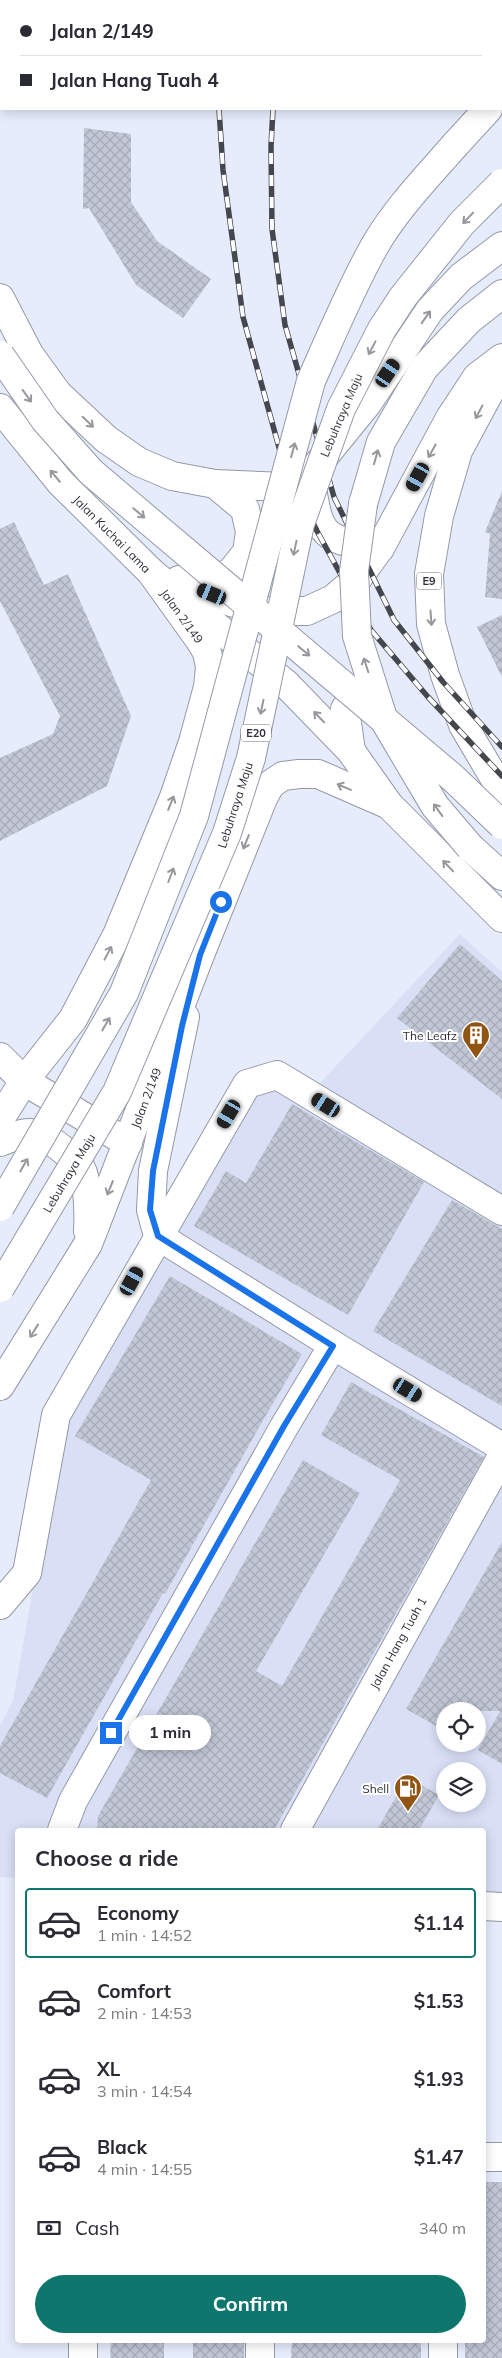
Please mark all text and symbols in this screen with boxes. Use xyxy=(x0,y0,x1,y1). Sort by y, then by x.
text: Jalan 2/149 xyxy=(50,19,154,43)
text: Jalan Hang Tuah 4 xyxy=(50,68,219,92)
one-way arrow xyxy=(462,211,474,223)
one-way arrow xyxy=(421,310,431,324)
one-way arrow xyxy=(367,341,377,356)
car xyxy=(373,356,402,390)
street label: Lebuhraya Maju xyxy=(317,371,365,459)
one-way arrow xyxy=(22,389,32,403)
one-way arrow xyxy=(474,404,483,419)
one-way arrow xyxy=(82,416,94,428)
one-way arrow xyxy=(289,443,298,459)
one-way arrow xyxy=(427,444,437,459)
one-way arrow xyxy=(372,450,382,466)
car xyxy=(404,460,431,494)
one-way arrow xyxy=(49,469,60,482)
street label: Jalan Kuchai Lama xyxy=(70,492,154,576)
one-way arrow xyxy=(132,508,145,519)
one-way arrow xyxy=(290,540,299,556)
road number: E9 xyxy=(416,572,442,590)
car xyxy=(195,581,228,607)
street label: Jalan 2/149 xyxy=(157,586,207,646)
one-way arrow xyxy=(427,610,436,626)
one-way arrow xyxy=(297,646,310,657)
one-way arrow xyxy=(361,658,371,674)
one-way arrow xyxy=(256,699,266,715)
one-way arrow xyxy=(312,711,325,723)
road number: E20 xyxy=(241,724,271,741)
street label: Lebuhraya Maju xyxy=(214,760,256,850)
one-way arrow xyxy=(337,781,352,791)
one-way arrow xyxy=(167,796,176,811)
one-way arrow xyxy=(433,803,443,817)
one-way arrow xyxy=(241,834,250,849)
one-way arrow xyxy=(442,860,454,872)
one-way arrow xyxy=(167,868,176,884)
route start xyxy=(210,891,232,913)
one-way arrow xyxy=(103,945,113,960)
one-way arrow xyxy=(101,1017,111,1032)
building icon: The Leafz xyxy=(461,1020,491,1059)
place label: The Leafz xyxy=(403,1028,457,1043)
street label: Jalan 2/149 xyxy=(128,1066,164,1130)
car xyxy=(309,1091,342,1119)
car xyxy=(215,1097,242,1131)
street label: Lebuhraya Maju xyxy=(40,1131,98,1215)
one-way arrow xyxy=(20,1158,30,1172)
one-way arrow xyxy=(105,1180,115,1195)
car xyxy=(118,1264,145,1298)
one-way arrow xyxy=(29,1324,39,1338)
car xyxy=(391,1376,424,1404)
street label: Jalan Hang Tuah 1 xyxy=(366,1594,430,1692)
map controls xyxy=(436,1702,486,1812)
button: locate xyxy=(436,1702,486,1752)
callout: 1 min xyxy=(128,1716,211,1750)
route end xyxy=(100,1722,122,1744)
text: 1 min xyxy=(149,1722,191,1742)
button: layers xyxy=(436,1762,486,1812)
fuel station icon: Shell xyxy=(393,1773,423,1812)
place label: Shell xyxy=(362,1781,389,1796)
text: Choose a ride xyxy=(35,1844,178,1872)
icon: car xyxy=(37,1901,82,1946)
text: Economy xyxy=(97,1901,179,1925)
text: $1.14 xyxy=(414,1911,464,1935)
text: 1 min · 14:52 xyxy=(97,1925,192,1945)
icon: car xyxy=(37,1979,82,2024)
text: Comfort xyxy=(97,1979,171,2003)
text: $1.53 xyxy=(414,1989,464,2013)
text: 2 min · 14:53 xyxy=(97,2003,192,2023)
icon: car xyxy=(37,2057,82,2102)
text: XL xyxy=(97,2057,120,2081)
text: $1.93 xyxy=(414,2067,464,2091)
text: 3 min · 14:54 xyxy=(97,2081,192,2101)
icon: car xyxy=(37,2135,82,2180)
text: Black xyxy=(97,2135,147,2159)
text: $1.47 xyxy=(414,2145,464,2169)
text: 4 min · 14:55 xyxy=(97,2159,192,2179)
icon: cash xyxy=(35,2214,63,2242)
text: Cash xyxy=(75,2216,120,2240)
text: 340 m xyxy=(419,2218,466,2238)
button: Confirm xyxy=(35,2275,466,2333)

